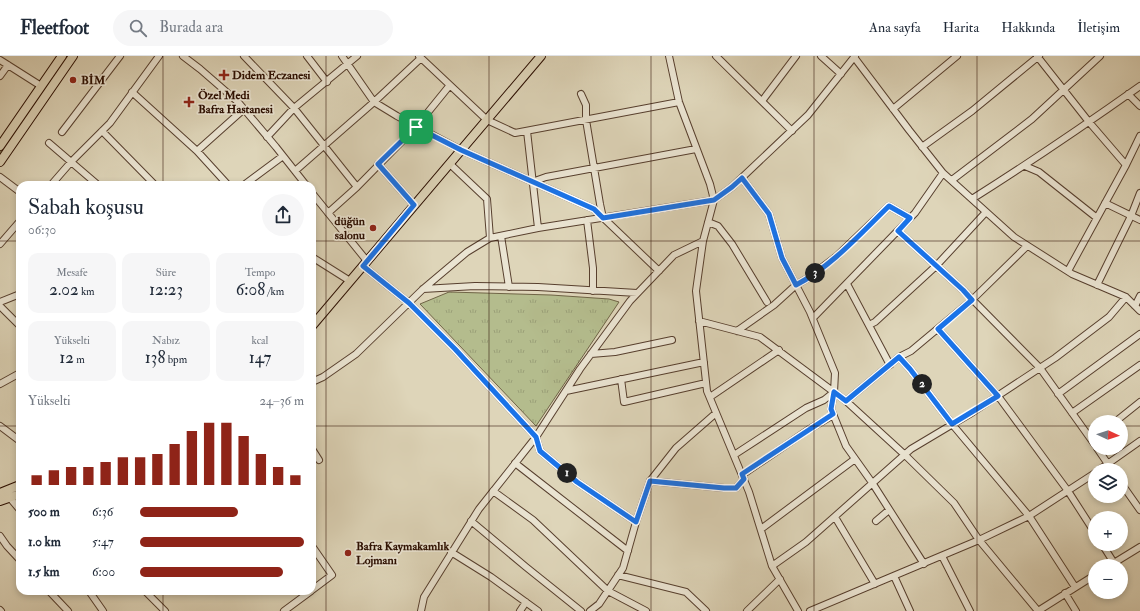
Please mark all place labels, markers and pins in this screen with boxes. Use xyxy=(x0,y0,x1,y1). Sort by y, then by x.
place label: Didem Eczanesi xyxy=(232,68,311,83)
marker: Didem Eczanesi xyxy=(219,70,229,80)
place label: BİM xyxy=(81,73,106,88)
marker: BİM xyxy=(68,75,78,85)
place label: Özel Medi Bafra Hastanesi xyxy=(198,88,274,117)
marker: Özel Medi Bafra Hastanesi xyxy=(183,96,195,108)
pin xyxy=(399,110,433,144)
place label: düğün salonu xyxy=(335,214,366,243)
marker: düğün salonu xyxy=(368,223,378,233)
pin: 3 xyxy=(805,263,825,283)
pin: 2 xyxy=(912,374,932,394)
pin: 1 xyxy=(557,463,577,483)
place label: Bafra Kaymakamlık Lojmanı xyxy=(356,539,449,568)
marker: Bafra Kaymakamlık Lojmanı xyxy=(343,548,353,558)

